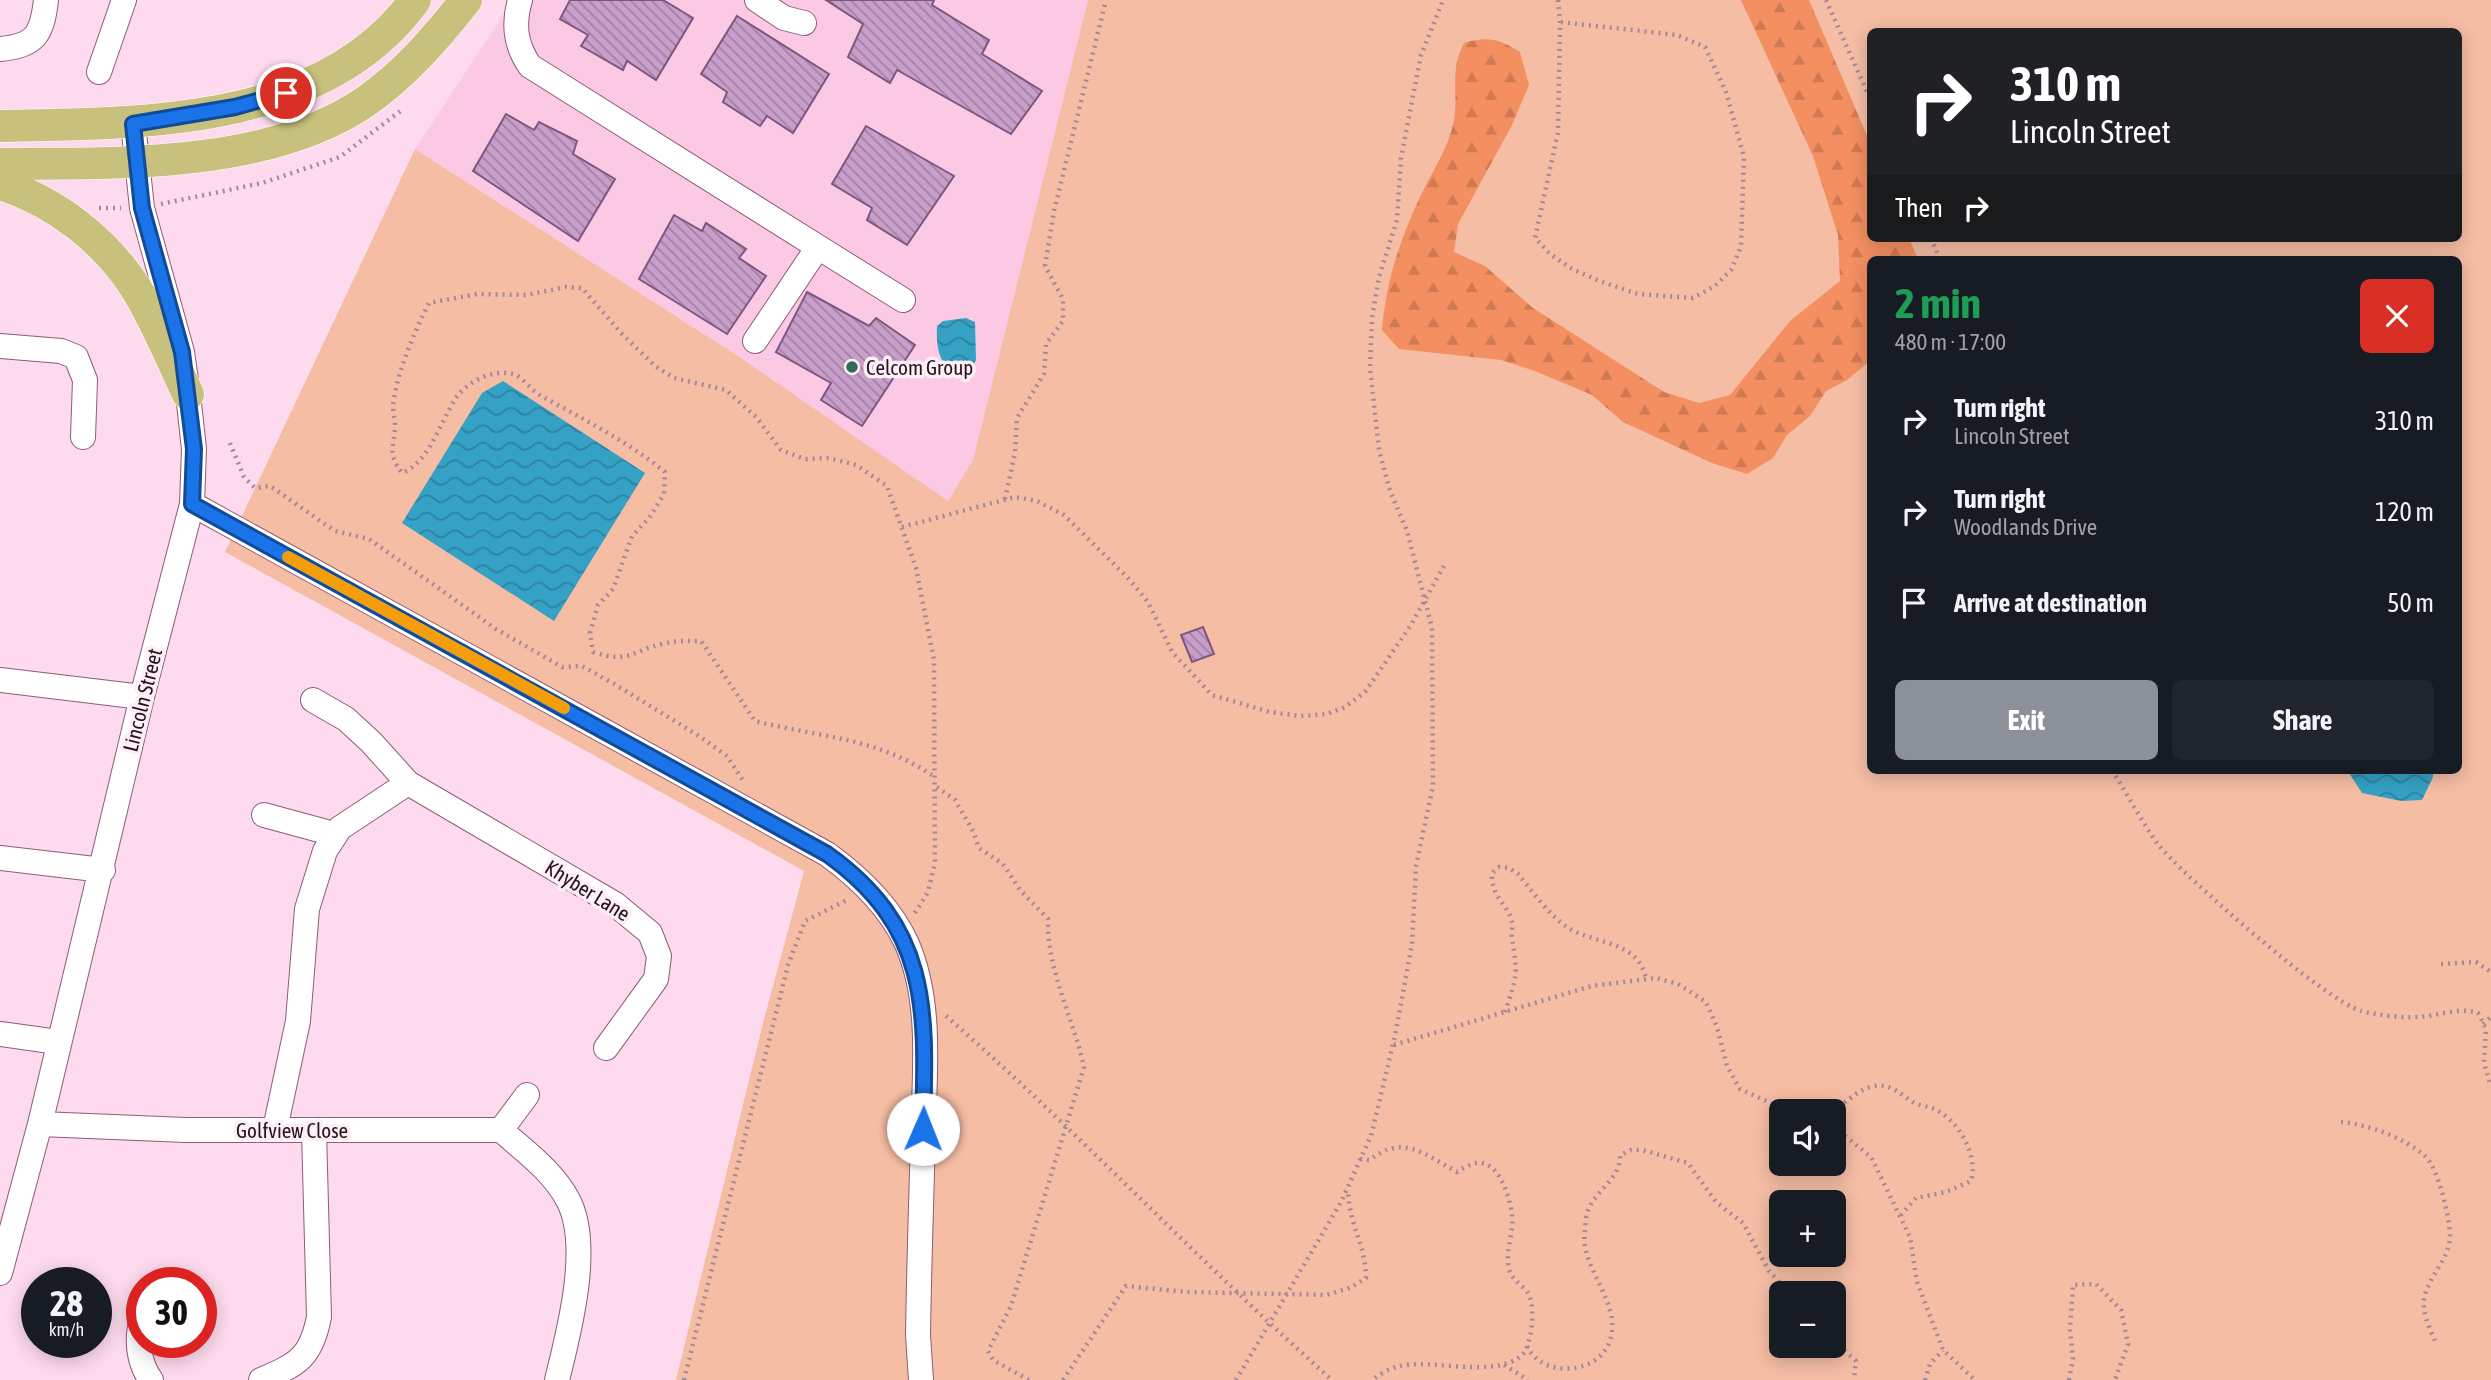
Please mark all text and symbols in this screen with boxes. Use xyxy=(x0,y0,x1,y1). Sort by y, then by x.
text: 310 m xyxy=(2010,55,2121,111)
icon: right xyxy=(1895,56,1986,147)
pin xyxy=(256,63,316,123)
icon: arrive xyxy=(267,74,305,112)
text: Lincoln Street xyxy=(2010,113,2171,150)
icon: right xyxy=(1957,189,1995,227)
text: Then xyxy=(1895,193,1943,223)
text: 2 min xyxy=(1895,279,1981,327)
button: close xyxy=(2360,279,2434,353)
text: 480 m · 17:00 xyxy=(1895,329,2006,355)
place label: Celcom Group xyxy=(866,355,973,379)
marker: Celcom Group xyxy=(844,359,860,375)
text: Turn right xyxy=(1954,393,2045,423)
icon: right xyxy=(1895,402,1933,440)
text: 310 m xyxy=(2375,406,2434,436)
text: Lincoln Street xyxy=(1954,423,2070,449)
text: Turn right xyxy=(1954,484,2045,514)
icon: right xyxy=(1895,493,1933,531)
text: 120 m xyxy=(2375,497,2434,527)
text: Woodlands Drive xyxy=(1954,514,2097,540)
icon: arrive xyxy=(1895,584,1933,622)
text: Arrive at destination xyxy=(1954,588,2147,618)
text: 50 m xyxy=(2387,588,2434,618)
street label: Lincoln Street xyxy=(118,646,166,754)
button: Exit xyxy=(1895,680,2158,760)
button: Share xyxy=(2172,680,2434,760)
street label: Khyber Lane xyxy=(541,855,635,925)
position arrow xyxy=(886,1092,960,1166)
map controls xyxy=(1769,1099,1846,1358)
button: sound xyxy=(1769,1099,1846,1176)
street label: Golfview Close xyxy=(236,1118,348,1142)
button: + xyxy=(1769,1190,1846,1267)
speed limit sign: 30 xyxy=(126,1267,217,1358)
button: − xyxy=(1769,1281,1846,1358)
text: 28 xyxy=(50,1283,83,1323)
text: km/h xyxy=(49,1319,84,1340)

